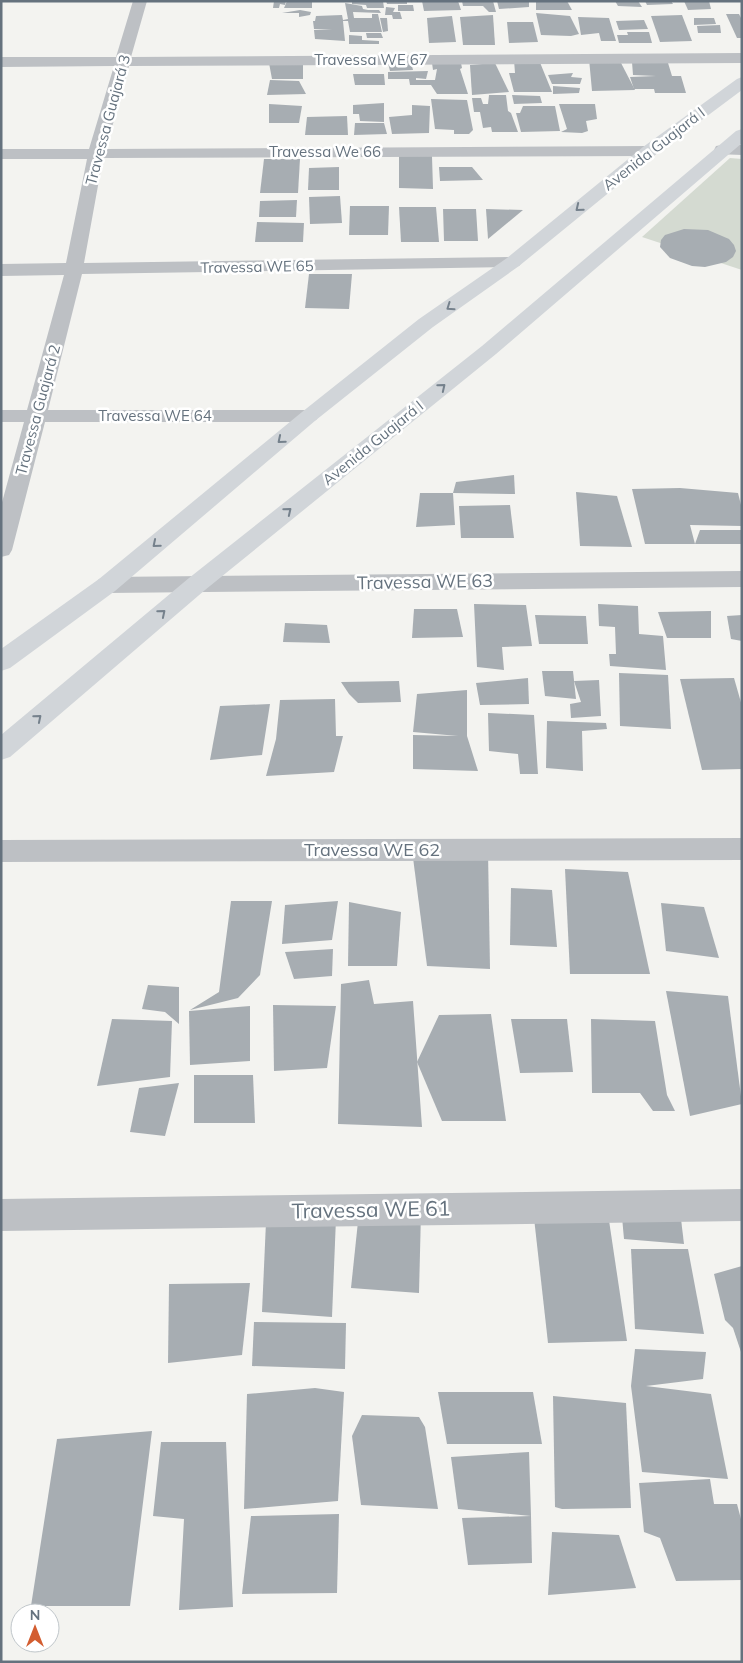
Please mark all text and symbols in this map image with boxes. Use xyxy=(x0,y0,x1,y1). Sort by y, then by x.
street label: Travessa WE 67 xyxy=(314,50,428,69)
street label: Travessa Guajará 3 xyxy=(81,52,134,187)
street label: Avenida Guajará I xyxy=(599,103,709,194)
street label: Travessa We 66 xyxy=(269,142,381,161)
one-way arrow xyxy=(575,203,584,212)
street label: Travessa WE 65 xyxy=(200,256,314,277)
one-way arrow xyxy=(446,301,455,310)
street label: Travessa Guajará 2 xyxy=(11,342,64,477)
one-way arrow xyxy=(437,384,446,393)
street label: Avenida Guajará I xyxy=(318,396,427,489)
street label: Travessa WE 64 xyxy=(98,406,212,425)
one-way arrow xyxy=(277,434,286,443)
one-way arrow xyxy=(283,507,292,516)
one-way arrow xyxy=(153,539,162,547)
street label: Travessa WE 63 xyxy=(357,569,493,594)
one-way arrow xyxy=(157,610,166,619)
one-way arrow xyxy=(33,715,42,724)
street label: Travessa WE 62 xyxy=(304,838,440,861)
street label: Travessa WE 61 xyxy=(291,1195,451,1223)
north arrow xyxy=(10,1603,60,1653)
text: N xyxy=(30,1606,40,1624)

